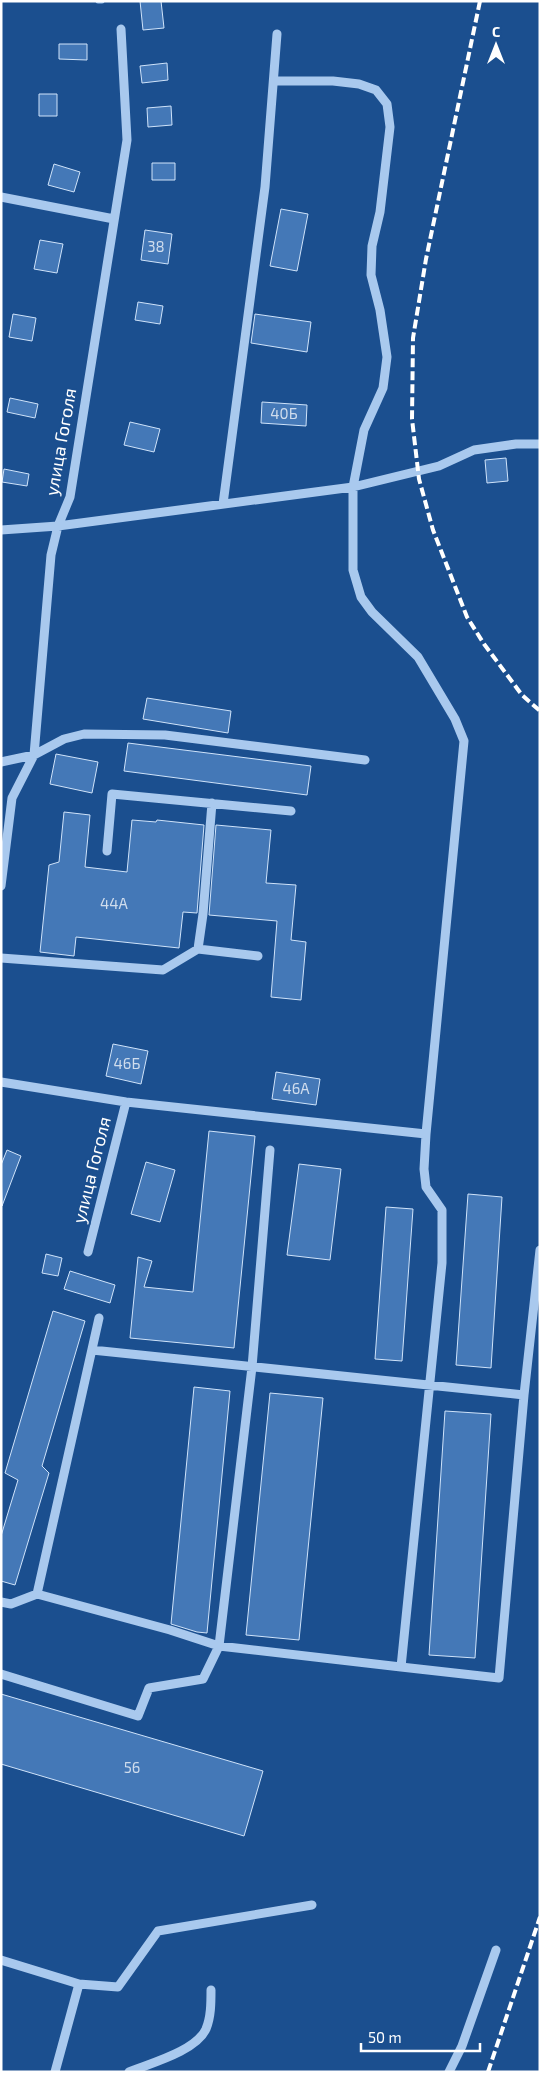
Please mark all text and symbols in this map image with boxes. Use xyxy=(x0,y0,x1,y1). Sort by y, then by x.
north arrow xyxy=(471,20,521,70)
text: С xyxy=(492,23,500,40)
house number: 38 xyxy=(147,237,165,255)
street label: улица Гоголя xyxy=(40,386,80,498)
house number: 40Б xyxy=(270,404,298,422)
house number: 44А xyxy=(100,894,129,912)
house number: 46Б xyxy=(114,1054,140,1072)
house number: 46А xyxy=(282,1079,310,1097)
street label: улица Гоголя xyxy=(67,1114,115,1225)
house number: 56 xyxy=(124,1758,140,1776)
scale bar xyxy=(361,2020,480,2052)
text: 50 m xyxy=(368,2028,402,2046)

